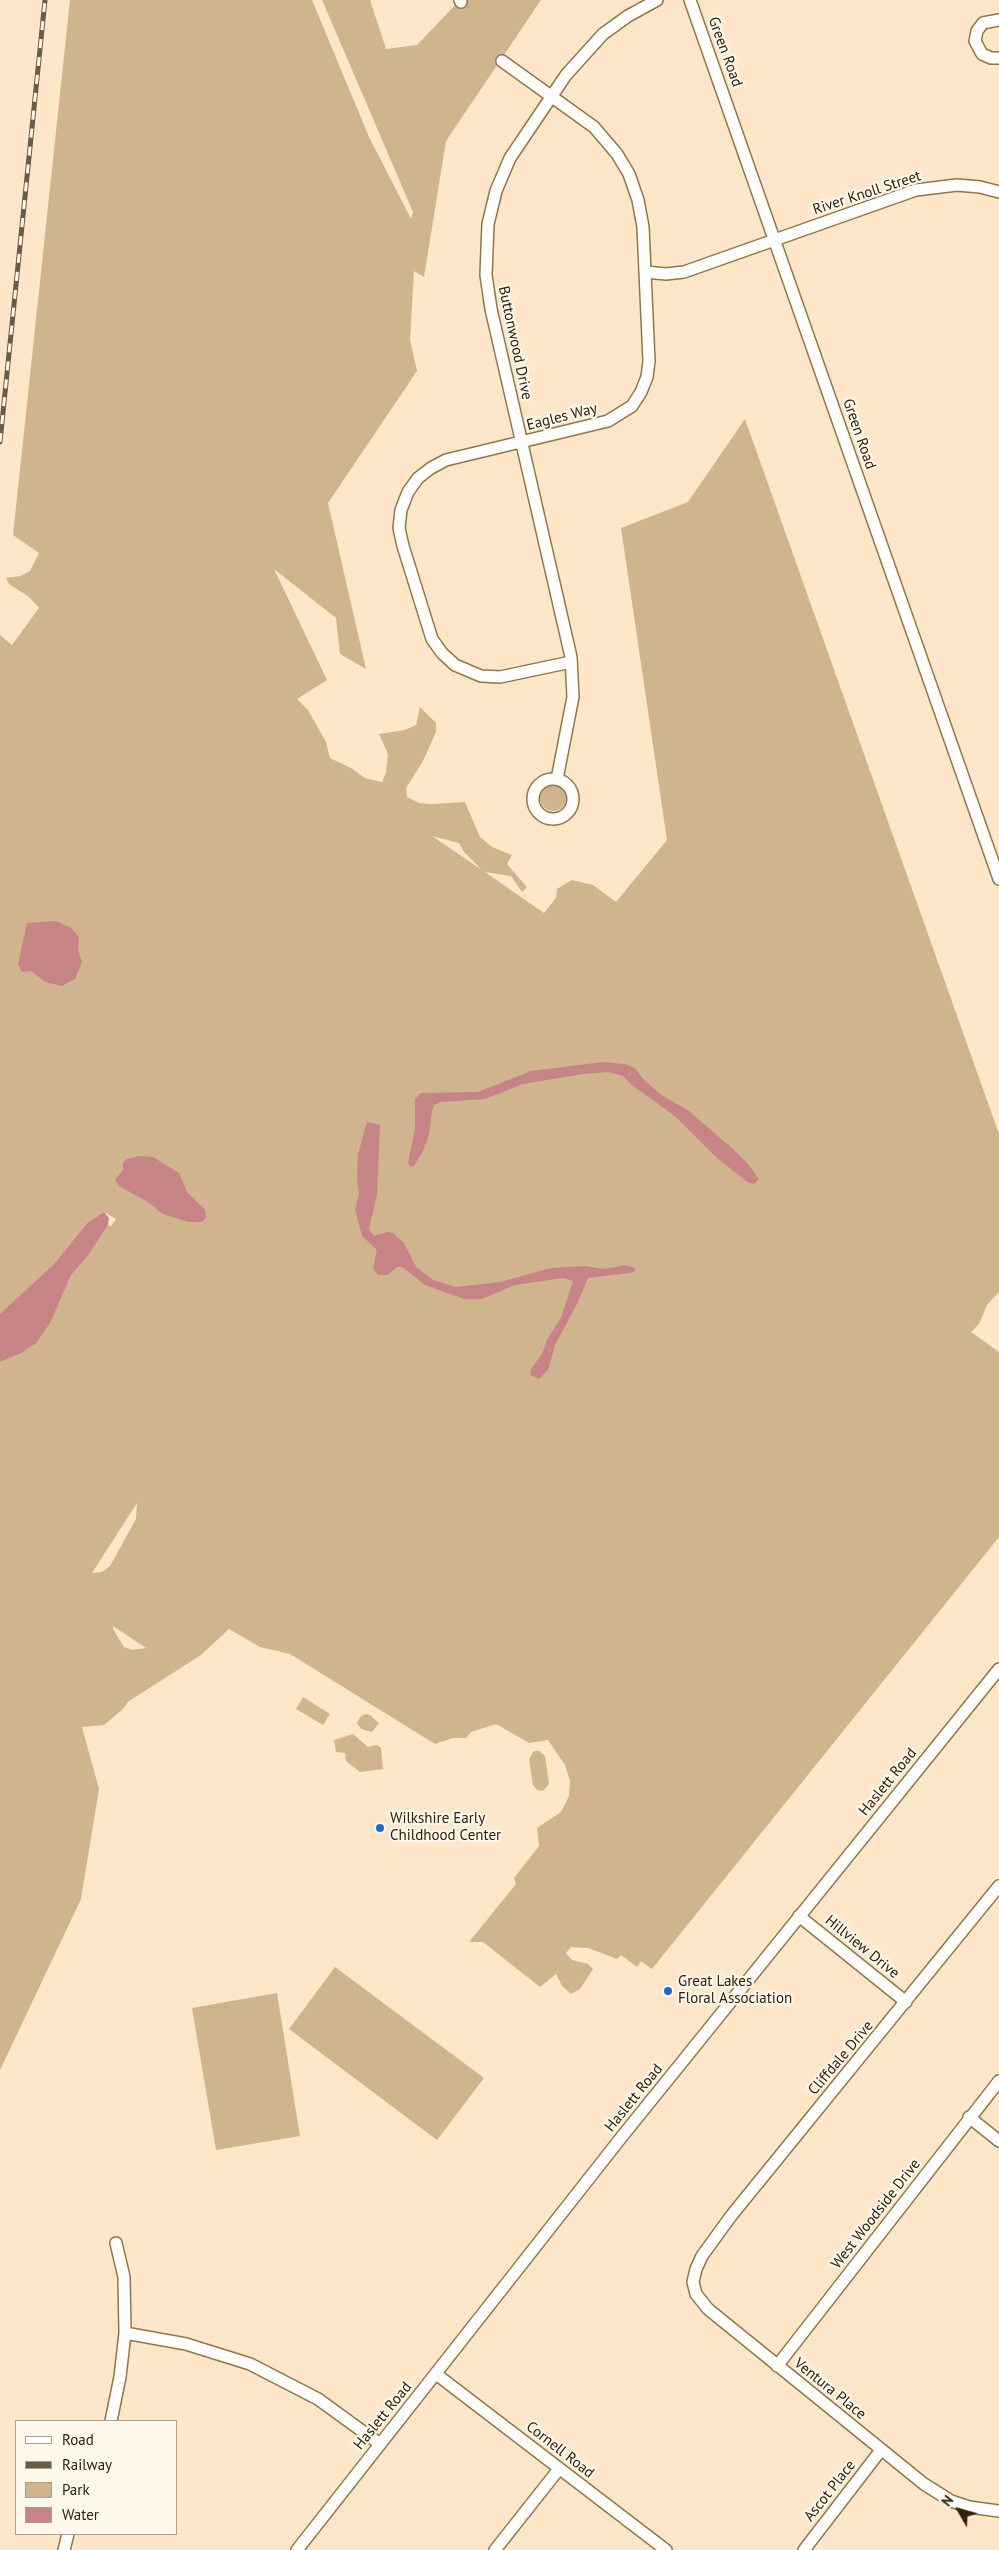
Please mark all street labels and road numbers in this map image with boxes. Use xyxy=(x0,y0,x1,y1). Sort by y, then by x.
street label: Green Road xyxy=(704,14,746,90)
street label: River Knoll Street xyxy=(811,167,923,219)
street label: Buttonwood Drive xyxy=(494,285,536,401)
street label: Green Road xyxy=(839,396,879,472)
street label: Eagles Way xyxy=(525,400,599,434)
street label: Haslett Road xyxy=(855,1745,921,1819)
street label: Hillview Drive xyxy=(821,1912,903,1982)
street label: Cliffdale Drive xyxy=(805,2017,877,2099)
street label: Haslett Road xyxy=(601,2061,667,2135)
street label: West Woodside Drive xyxy=(828,2156,924,2272)
street label: Ventura Place xyxy=(790,2354,870,2424)
street label: Haslett Road xyxy=(350,2379,416,2453)
street label: Cornell Road xyxy=(522,2418,598,2482)
street label: Ascot Place xyxy=(800,2457,860,2525)

